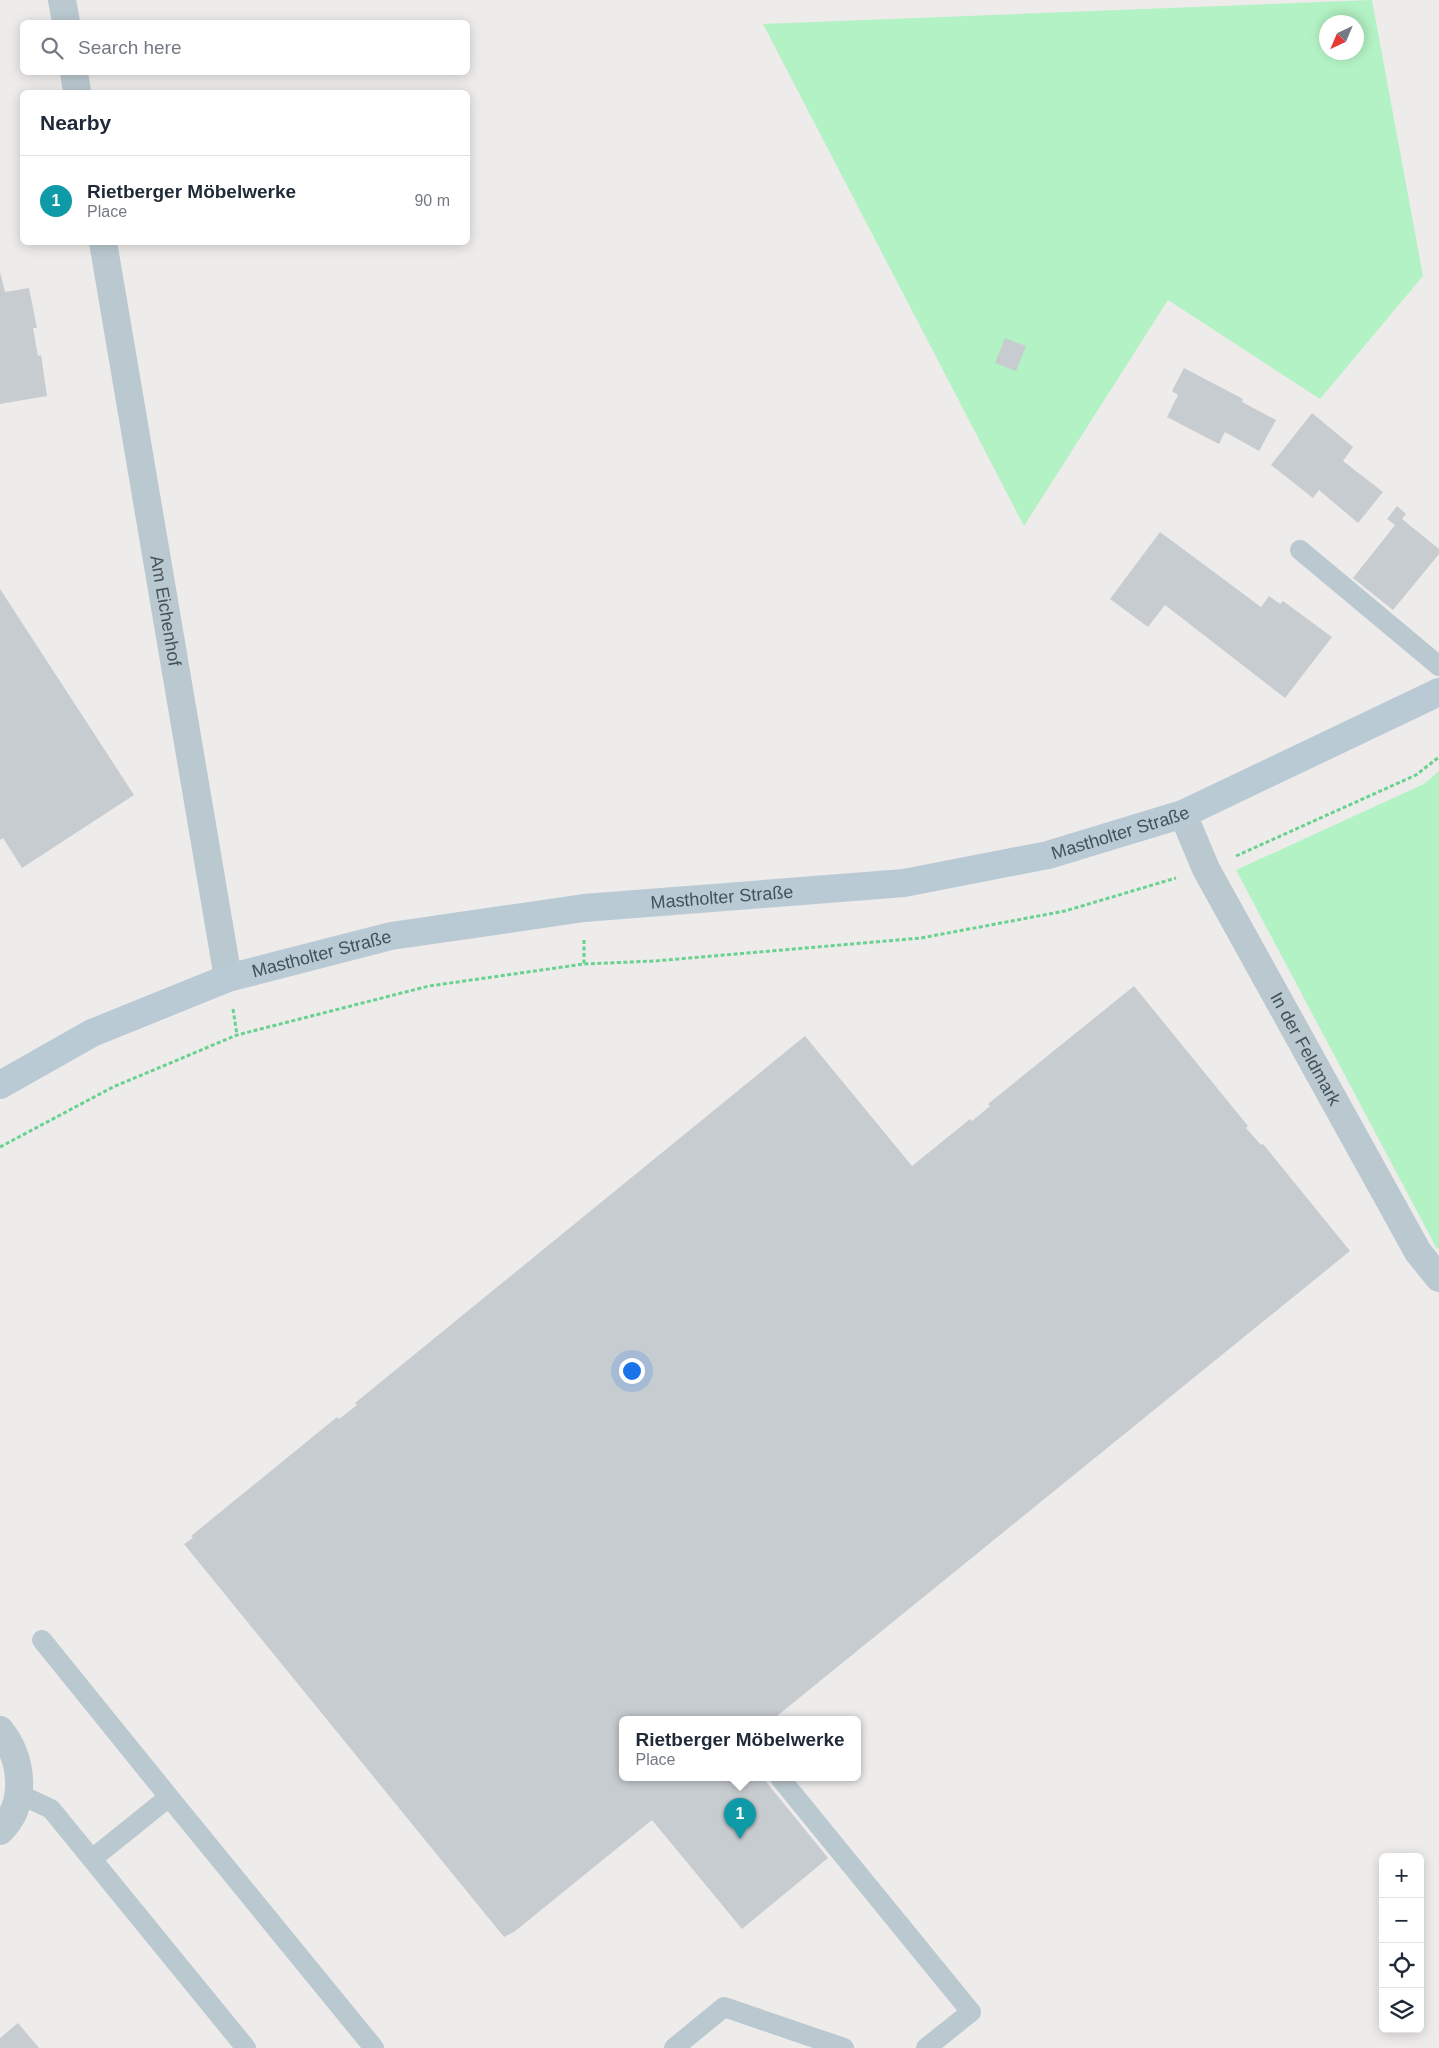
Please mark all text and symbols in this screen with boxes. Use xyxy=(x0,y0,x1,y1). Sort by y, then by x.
north arrow xyxy=(1319,15,1364,60)
search box xyxy=(20,20,470,75)
icon: search xyxy=(38,34,66,62)
text: Search here xyxy=(78,37,182,58)
text: Nearby xyxy=(40,111,111,134)
text: Rietberger Möbelwerke xyxy=(87,181,296,202)
text: 1 xyxy=(52,192,60,209)
text: 90 m xyxy=(414,192,450,209)
text: Place xyxy=(87,203,127,220)
street label: Am Eichenhof xyxy=(146,554,185,669)
street label: Mastholter Straße xyxy=(1049,802,1193,863)
street label: Mastholter Straße xyxy=(650,882,794,913)
street label: Mastholter Straße xyxy=(250,926,393,981)
street label: In der Feldmark xyxy=(1266,989,1345,1110)
your location xyxy=(619,1358,645,1384)
popup xyxy=(619,1716,861,1781)
text: Rietberger Möbelwerke xyxy=(635,1729,845,1750)
text: Place xyxy=(635,1751,675,1768)
pin: 1 xyxy=(724,1798,756,1839)
map controls xyxy=(1379,1853,1424,2033)
button: + xyxy=(1379,1853,1424,1898)
button: − xyxy=(1379,1898,1424,1943)
button: locate xyxy=(1379,1943,1424,1988)
button: layers xyxy=(1379,1988,1424,2033)

